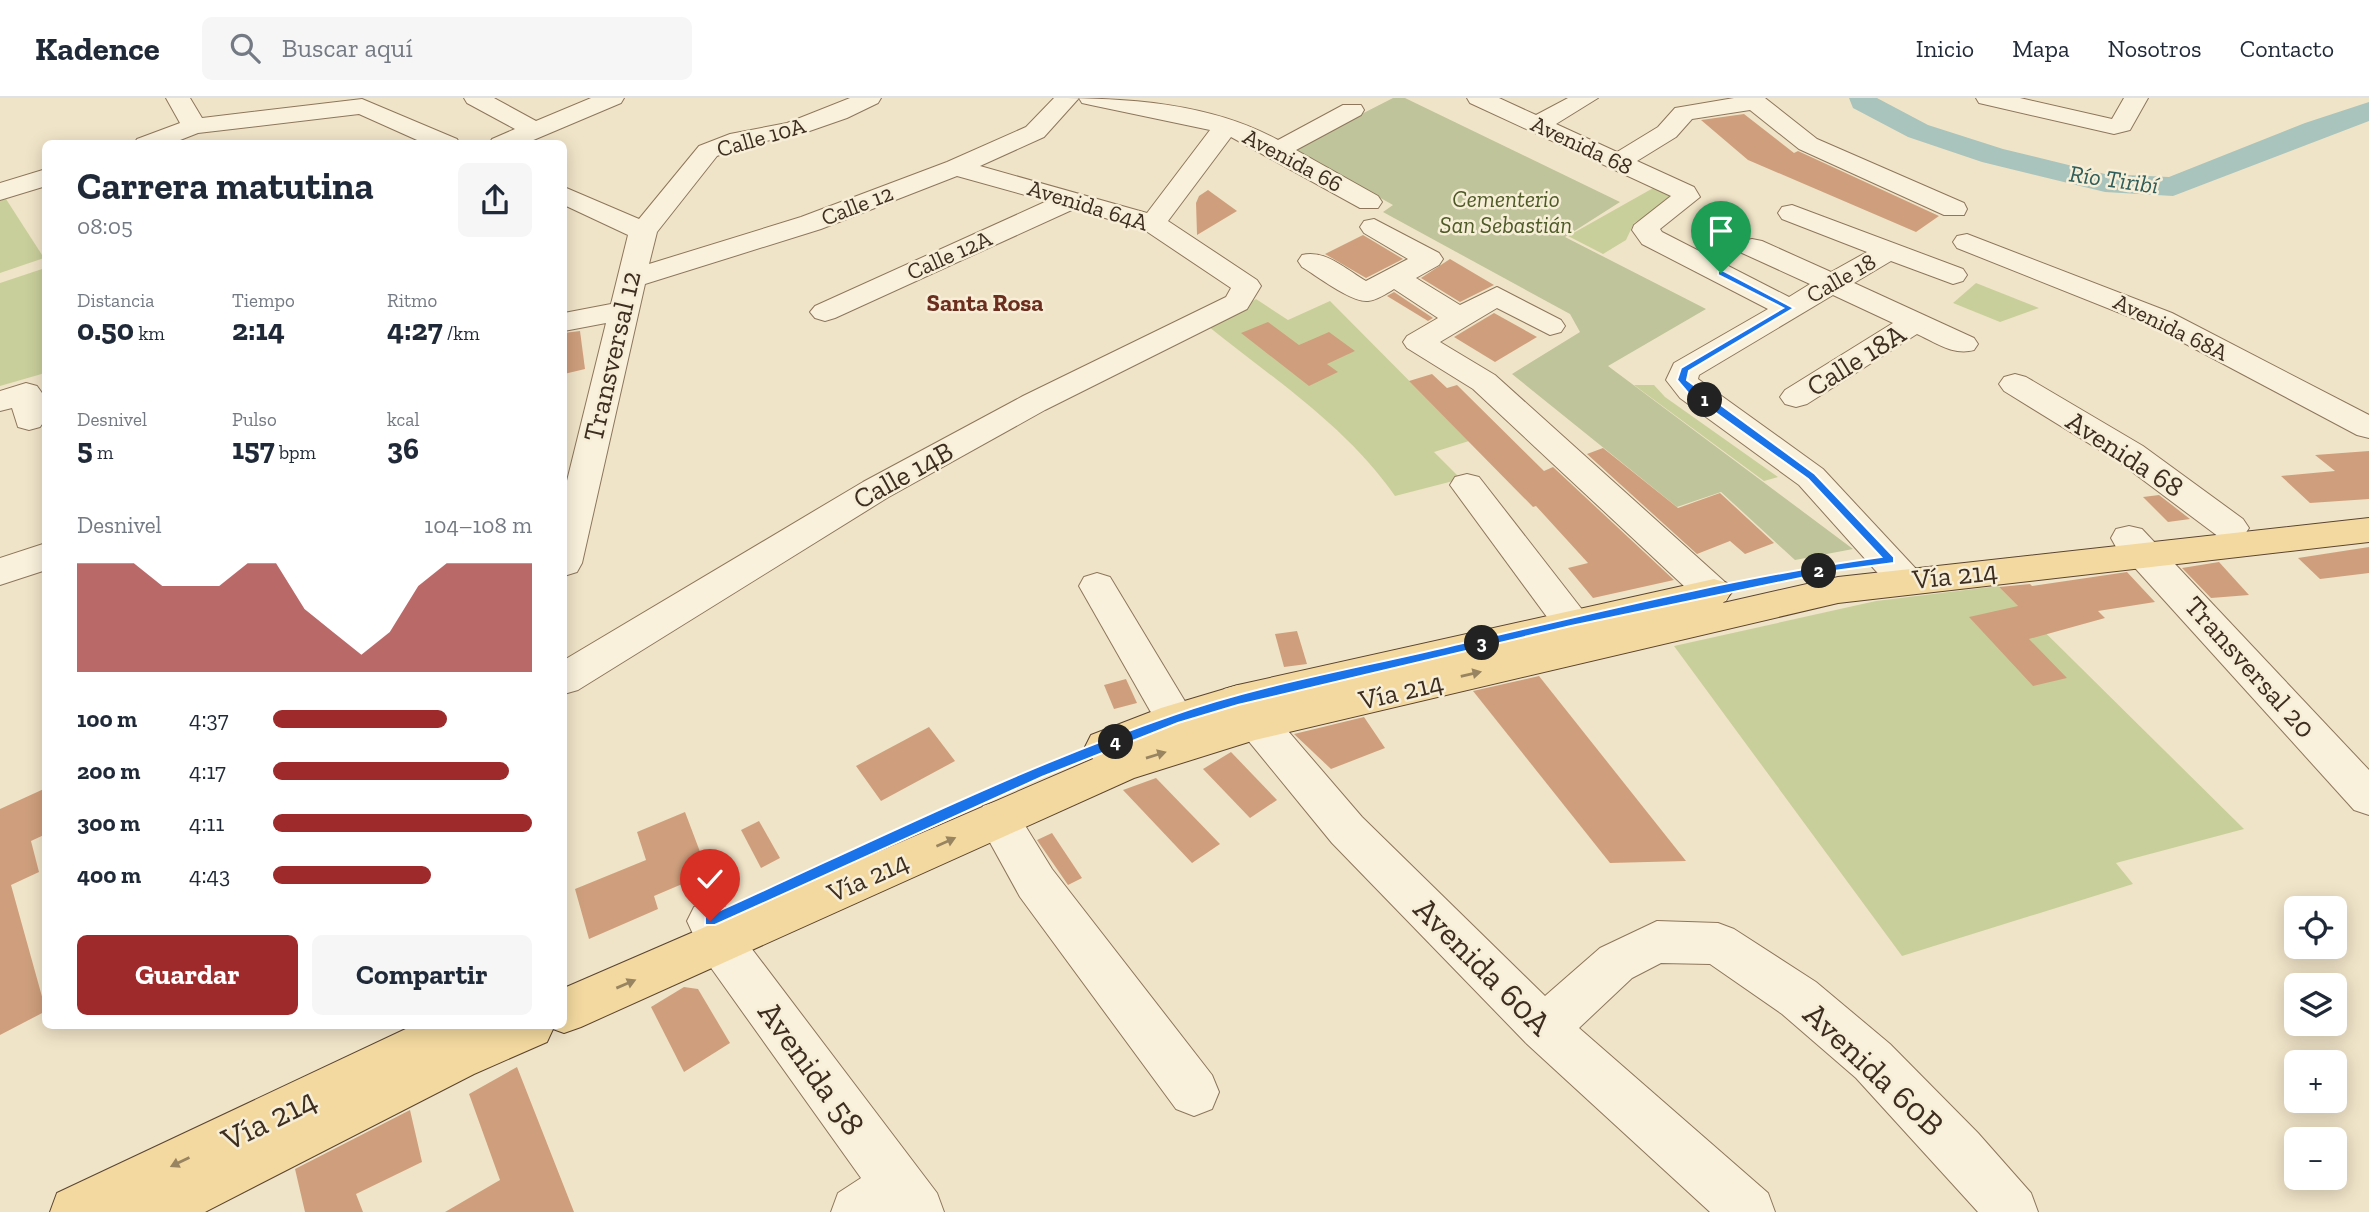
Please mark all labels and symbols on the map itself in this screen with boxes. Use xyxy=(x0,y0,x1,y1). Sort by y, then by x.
street label: Avenida 68 xyxy=(1527,109,1637,181)
street label: Calle 10A xyxy=(713,111,810,163)
street label: Avenida 66 xyxy=(1238,122,1348,198)
water label: Río Tiribí xyxy=(2067,158,2162,200)
street label: Avenida 64A xyxy=(1025,173,1152,237)
street label: Calle 12 xyxy=(817,179,897,231)
park label: Cementerio San Sebastián xyxy=(1440,185,1572,239)
pin xyxy=(1691,201,1751,273)
street label: Calle 12A xyxy=(902,223,997,286)
street label: Calle 18 xyxy=(1801,247,1881,309)
street label: Transversal 12 xyxy=(576,268,648,444)
street label: Avenida 68A xyxy=(2109,287,2234,367)
district label: Santa Rosa xyxy=(927,288,1043,317)
street label: Calle 18A xyxy=(1801,316,1912,403)
pin: 1 xyxy=(1688,382,1722,418)
street label: Avenida 68 xyxy=(2060,404,2190,504)
street label: Calle 14B xyxy=(847,434,959,516)
pin: 2 xyxy=(1801,554,1836,588)
street label: Vía 214 xyxy=(1910,554,1999,596)
street label: Transversal 20 xyxy=(2178,589,2322,745)
pin: 3 xyxy=(1464,626,1500,660)
street label: Vía 214 xyxy=(1355,665,1446,717)
one-way arrow xyxy=(1460,669,1482,680)
pin: 4 xyxy=(1098,724,1134,760)
one-way arrow xyxy=(1146,749,1167,759)
one-way arrow xyxy=(936,836,956,848)
street label: Vía 214 xyxy=(821,845,914,910)
pin xyxy=(680,849,740,921)
street label: Avenida 60A xyxy=(1406,889,1560,1043)
one-way arrow xyxy=(616,978,636,990)
street label: Avenida 58 xyxy=(750,993,874,1143)
street label: Avenida 60B xyxy=(1796,994,1952,1144)
street label: Vía 214 xyxy=(214,1079,323,1159)
one-way arrow xyxy=(170,1156,190,1168)

